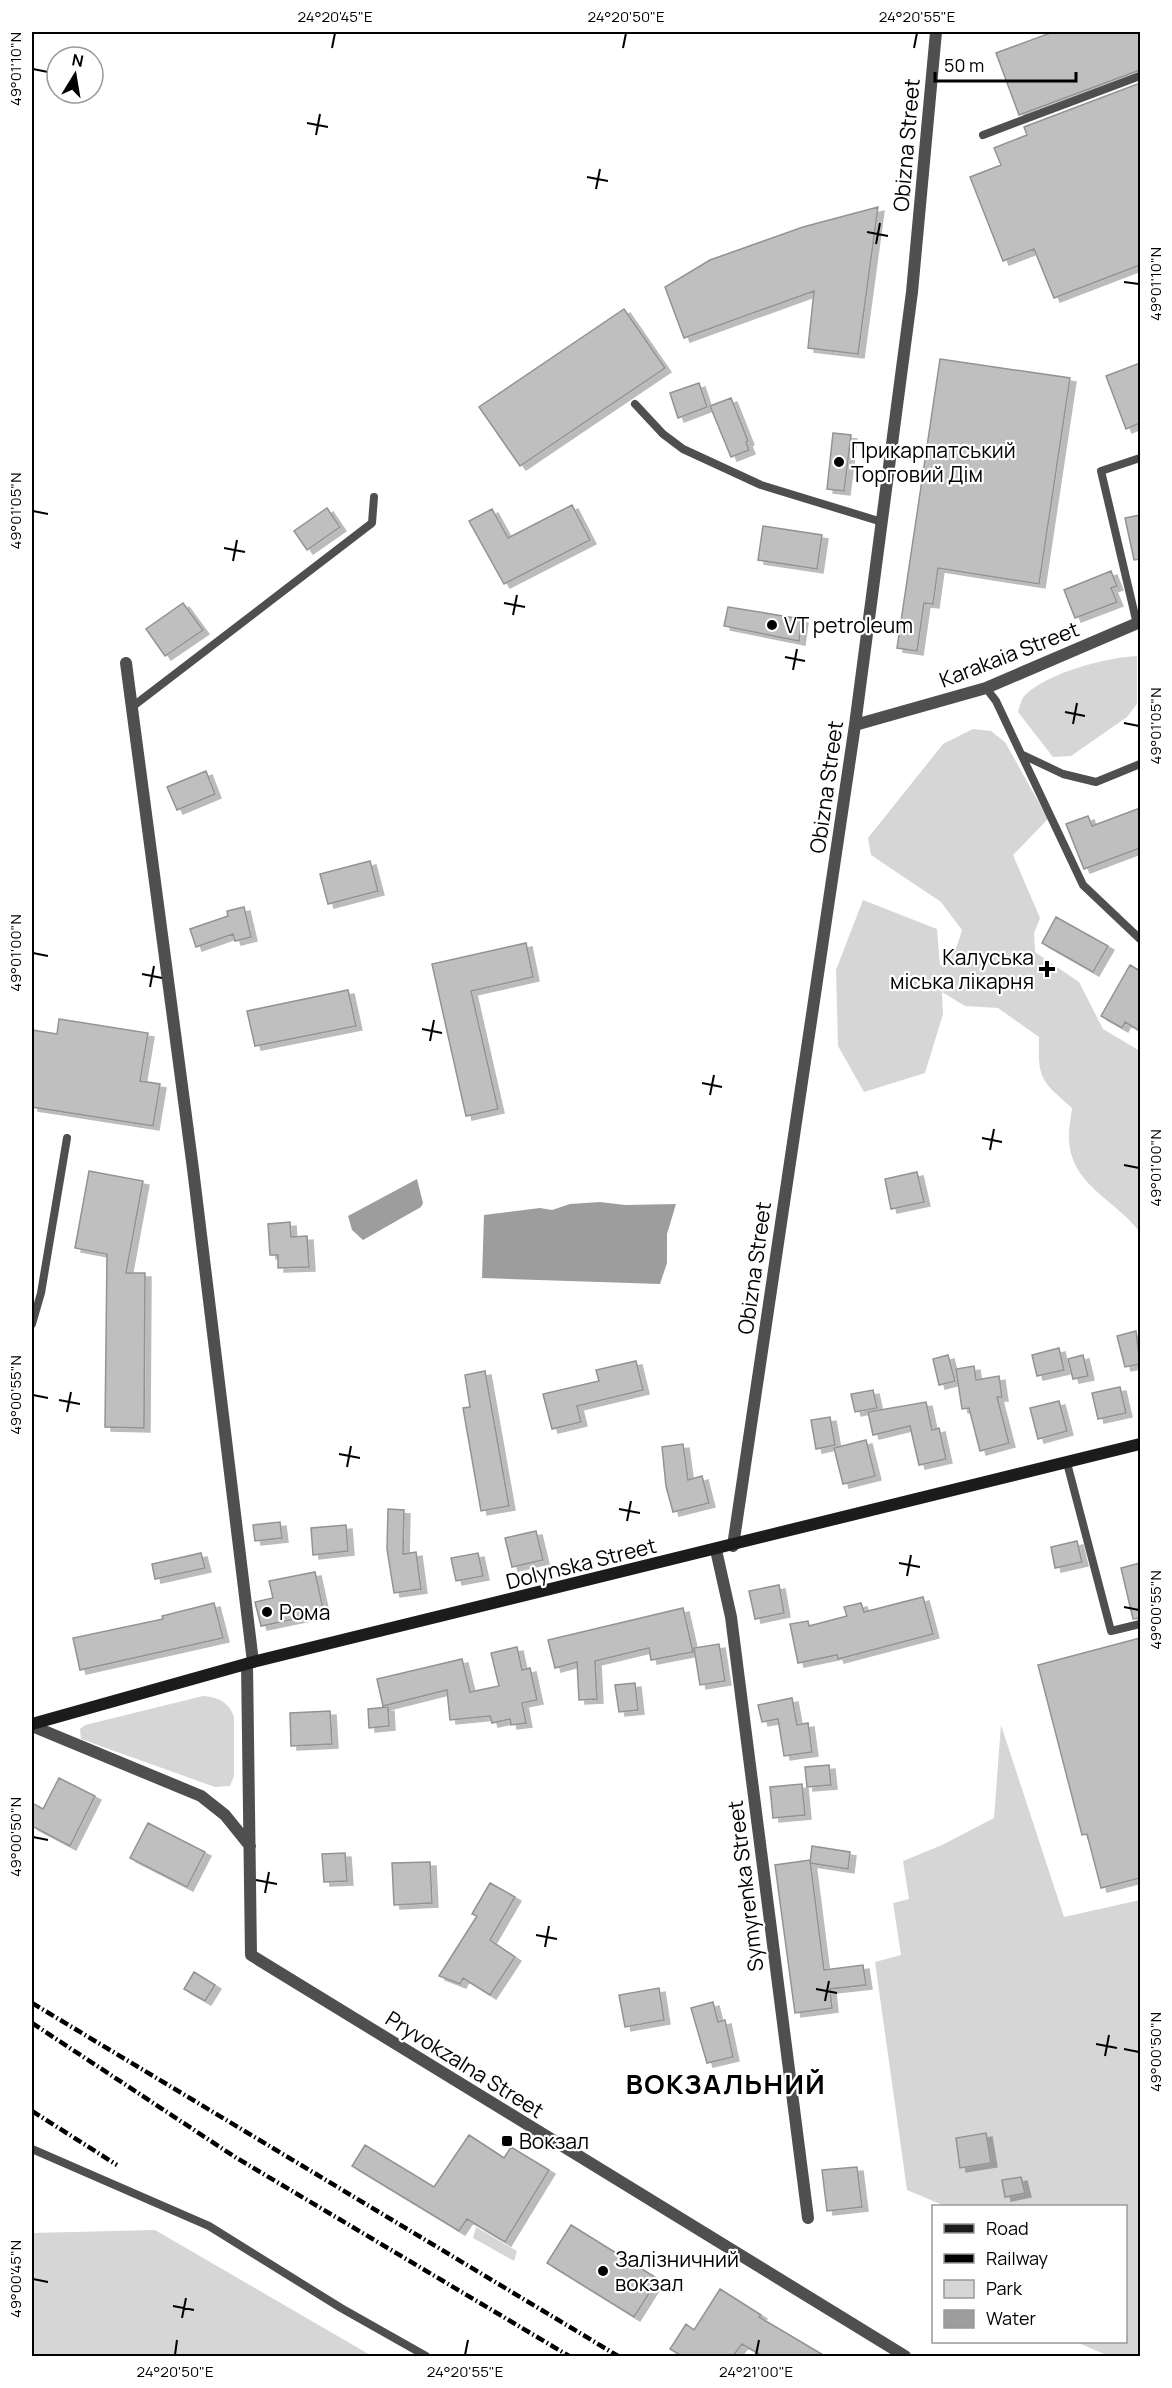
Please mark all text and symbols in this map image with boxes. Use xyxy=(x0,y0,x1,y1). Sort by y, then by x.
text: 24°20'45"E xyxy=(298,6,372,27)
text: 24°20'50"E xyxy=(588,6,665,27)
text: 24°20'55"E xyxy=(879,6,955,27)
text: 49°01'10"N xyxy=(5,32,26,106)
north arrow xyxy=(45,45,105,105)
scale bar xyxy=(935,45,1076,83)
text: N xyxy=(70,48,86,72)
text: 50 m xyxy=(944,53,984,77)
street label: Obizna Street xyxy=(886,77,926,213)
text: 49°01'10"N xyxy=(1145,247,1166,321)
place label: Прикарпатський Торговий Дім xyxy=(851,436,1016,488)
marker: Прикарпатський Торговий Дім xyxy=(832,455,846,469)
text: 49°01'05"N xyxy=(5,473,26,549)
place label: VT petroleum xyxy=(784,611,913,639)
street label: Karakaia Street xyxy=(935,615,1083,693)
marker: VT petroleum xyxy=(765,618,779,632)
text: 49°01'05"N xyxy=(1145,688,1166,764)
street label: Obizna Street xyxy=(803,719,849,855)
text: 49°01'00"N xyxy=(5,914,26,992)
place label: Калуська міська лікарня xyxy=(890,943,1034,995)
marker: Калуська міська лікарня xyxy=(1038,960,1056,978)
text: 49°01'00"N xyxy=(1145,1129,1166,1207)
street label: Obizna Street xyxy=(731,1200,777,1336)
text: 49°00'55"N xyxy=(5,1355,26,1435)
street label: Dolynska Street xyxy=(503,1531,659,1595)
text: 49°00'55"N xyxy=(1145,1570,1166,1650)
place label: Рома xyxy=(279,1598,330,1626)
marker: Рома xyxy=(260,1605,274,1619)
text: 49°00'50"N xyxy=(5,1797,26,1877)
street label: Symyrenka Street xyxy=(721,1799,769,1973)
street label: Pryvokzalna Street xyxy=(381,2004,549,2124)
text: 49°00'50"N xyxy=(1145,2012,1166,2092)
district label: ВОКЗАЛЬНИЙ xyxy=(626,2065,826,2102)
place label: Вокзал xyxy=(519,2127,589,2155)
marker: Вокзал xyxy=(500,2134,514,2148)
legend xyxy=(932,2205,1127,2343)
text: Road xyxy=(986,2216,1029,2240)
text: 49°00'45"N xyxy=(5,2240,26,2318)
place label: Залізничний вокзал xyxy=(615,2245,739,2297)
text: Railway xyxy=(986,2246,1048,2270)
marker: Залізничний вокзал xyxy=(596,2264,610,2278)
text: Park xyxy=(986,2276,1023,2300)
text: Water xyxy=(986,2306,1036,2330)
text: 24°20'50"E xyxy=(137,2361,214,2382)
text: 24°20'55"E xyxy=(427,2361,503,2382)
text: 24°21'00"E xyxy=(719,2361,793,2382)

